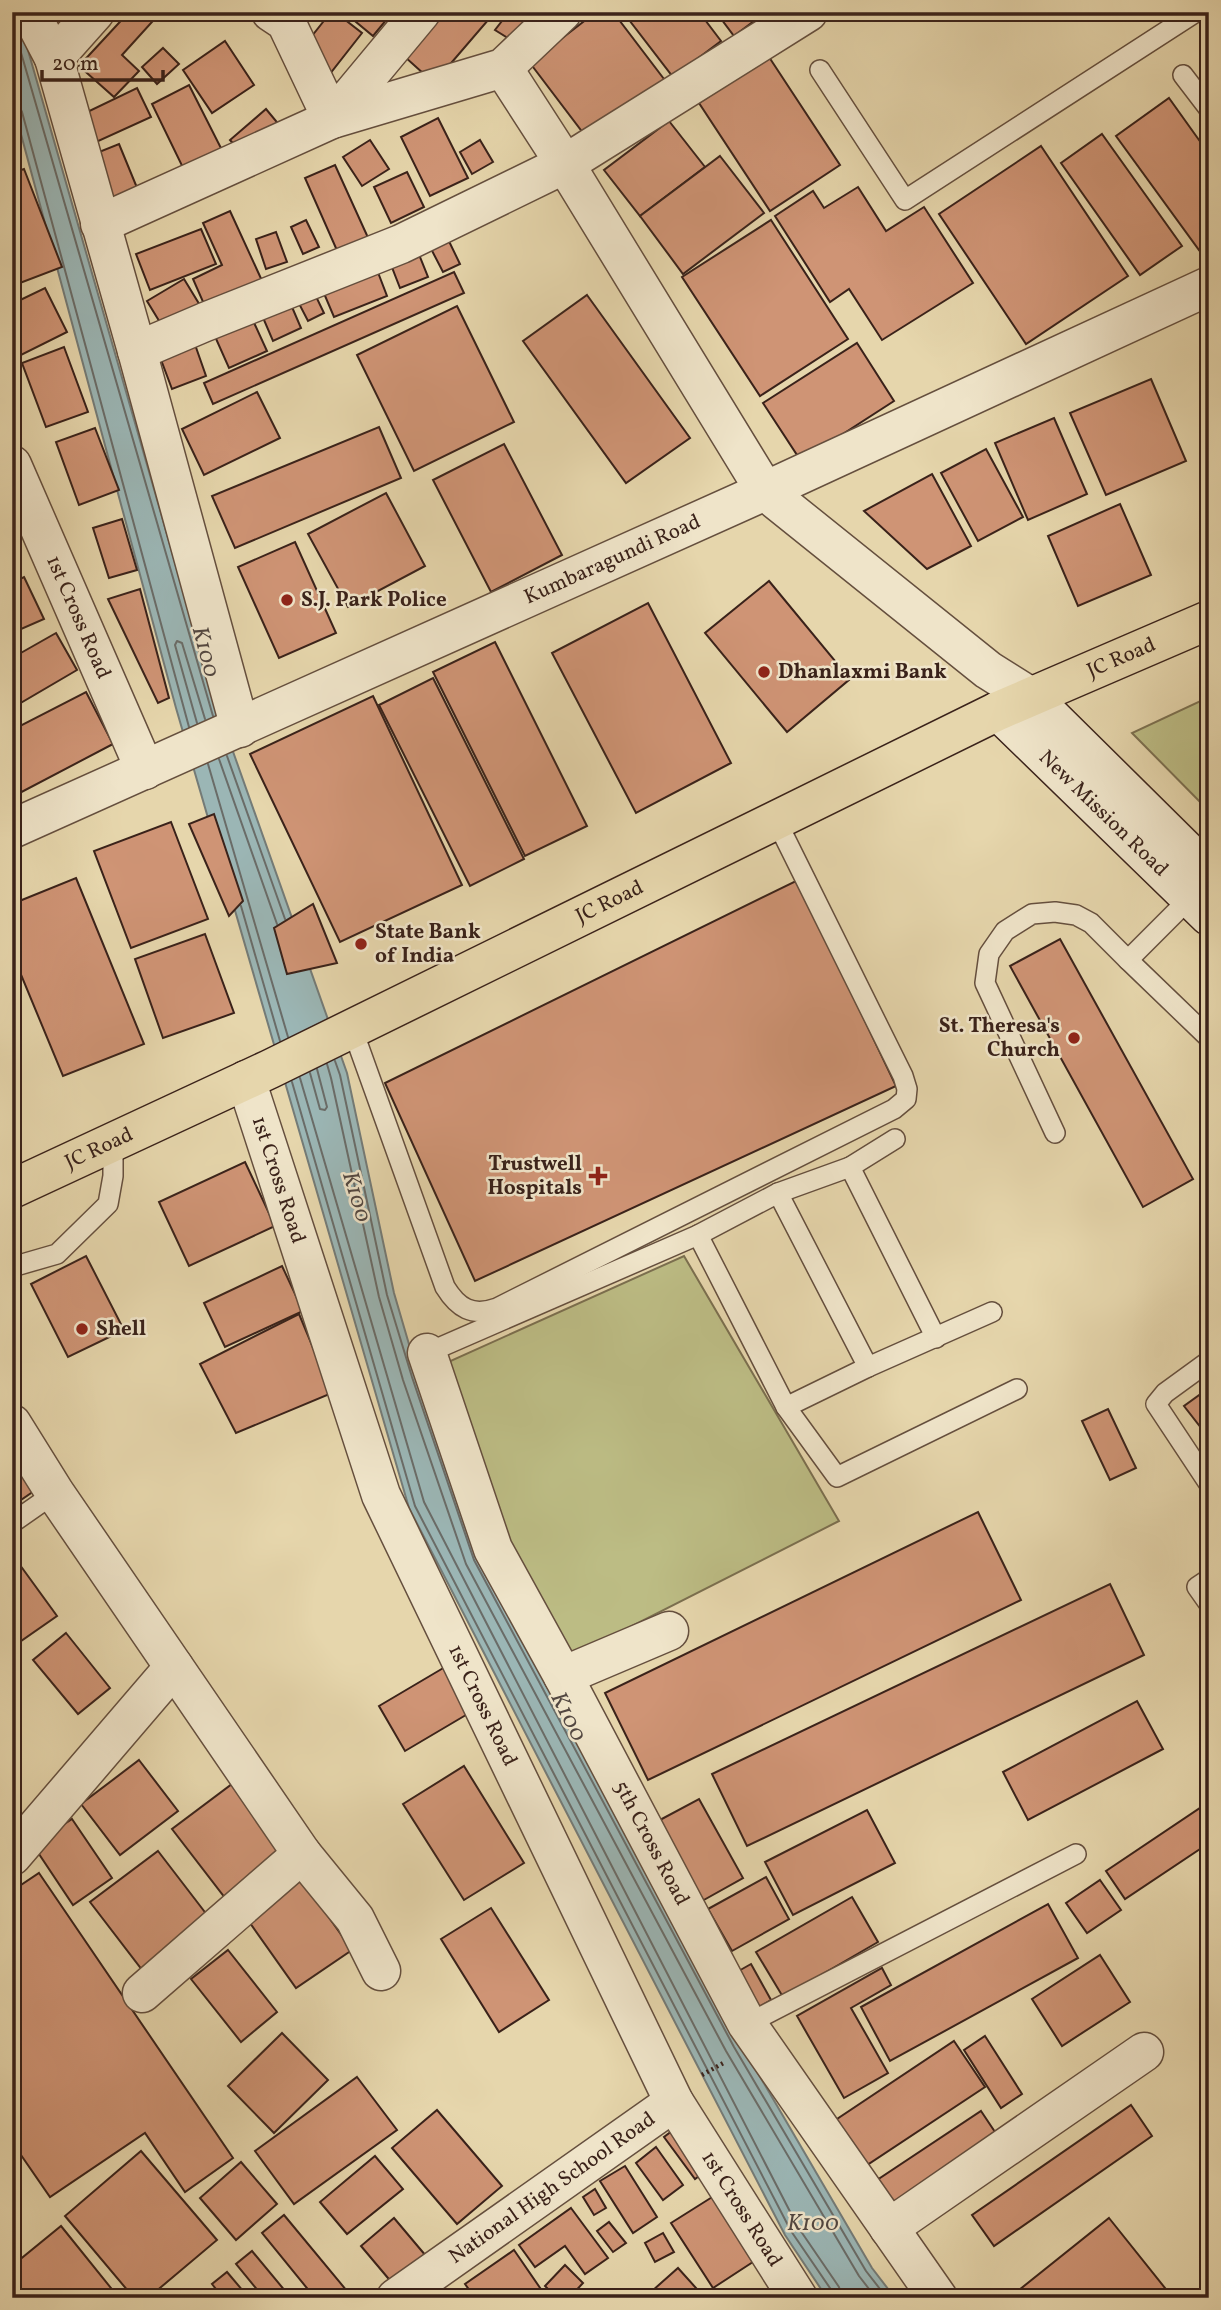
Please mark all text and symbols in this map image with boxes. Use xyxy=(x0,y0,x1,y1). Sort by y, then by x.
scale bar xyxy=(42,38,163,82)
text: 20 m xyxy=(52,50,98,79)
street label: Kumbaragundi Road xyxy=(519,507,705,612)
street label: 1st Cross Road xyxy=(39,551,118,684)
place label: S.J. Park Police xyxy=(301,586,447,615)
marker: S.J. Park Police xyxy=(279,592,295,608)
water label: K100 xyxy=(183,623,227,681)
street label: JC Road xyxy=(1082,630,1160,685)
place label: Dhanlaxmi Bank xyxy=(778,658,947,687)
marker: Dhanlaxmi Bank xyxy=(756,664,772,680)
street label: New Mission Road xyxy=(1032,744,1175,883)
street label: JC Road xyxy=(571,873,648,931)
place label: State Bank of India xyxy=(375,918,481,971)
marker: State Bank of India xyxy=(353,936,369,952)
place label: St. Theresa's Church xyxy=(939,1012,1060,1065)
marker: St. Theresa's Church xyxy=(1066,1030,1082,1046)
street label: 1st Cross Road xyxy=(244,1113,313,1247)
street label: JC Road xyxy=(60,1120,138,1177)
place label: Trustwell Hospitals xyxy=(487,1150,582,1203)
marker: Trustwell Hospitals xyxy=(588,1166,608,1186)
water label: K100 xyxy=(333,1167,379,1227)
place label: Shell xyxy=(96,1315,146,1344)
marker: Shell xyxy=(74,1321,90,1337)
street label: 1st Cross Road xyxy=(441,1640,524,1771)
water label: K100 xyxy=(542,1687,594,1747)
street label: 5th Cross Road xyxy=(606,1776,696,1911)
street label: National High School Road xyxy=(443,2105,661,2271)
street label: 1st Cross Road xyxy=(694,2145,789,2273)
water label: K100 xyxy=(787,2208,839,2240)

